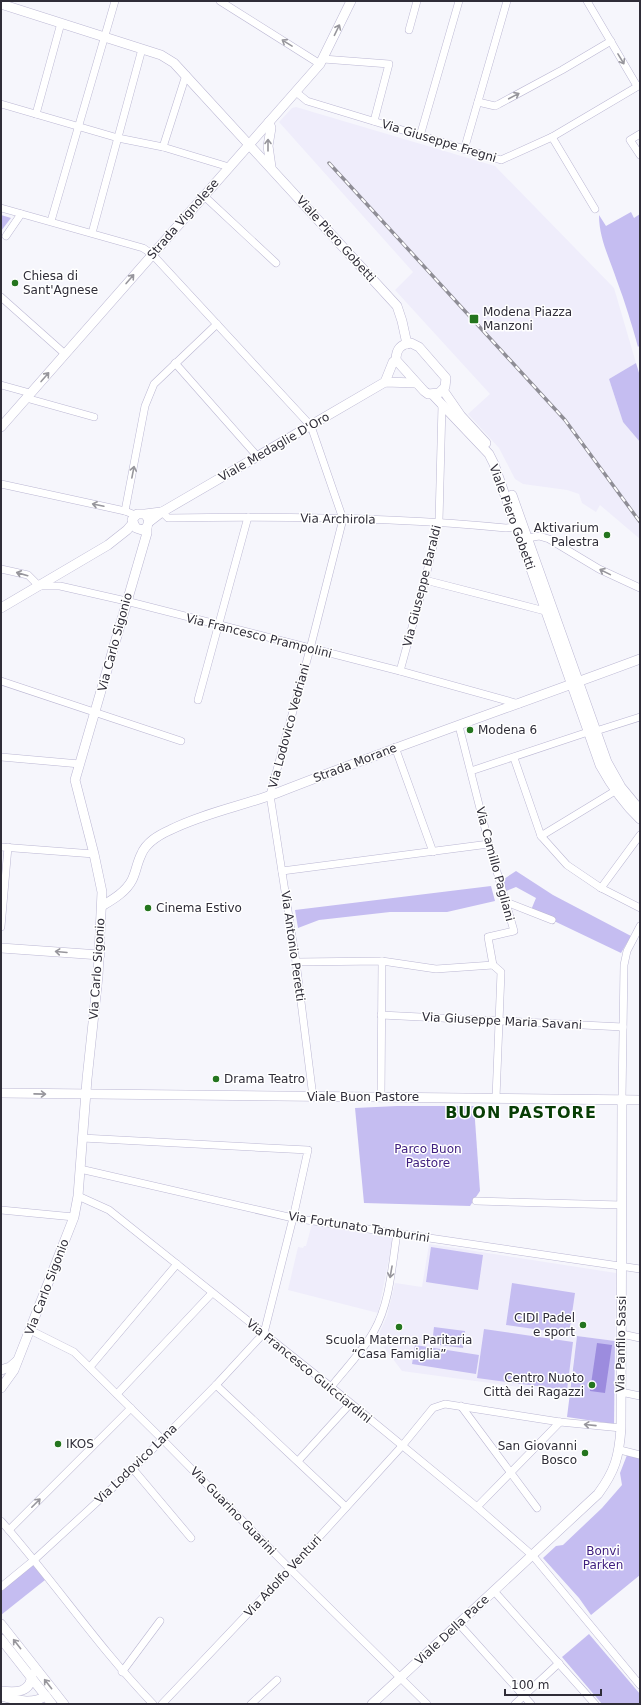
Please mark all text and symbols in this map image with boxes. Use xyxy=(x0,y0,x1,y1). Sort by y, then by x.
one-way arrow xyxy=(334,24,341,36)
one-way arrow xyxy=(281,39,293,47)
one-way arrow xyxy=(617,53,625,64)
one-way arrow xyxy=(508,92,520,100)
street label: Via Giuseppe Fregni xyxy=(380,117,498,165)
one-way arrow xyxy=(264,139,272,152)
street label: Strada Vignolese xyxy=(144,176,222,262)
street label: Viale Piero Gobetti xyxy=(294,193,378,285)
place label: Chiesa di Sant'Agnese xyxy=(23,269,98,297)
one-way arrow xyxy=(126,273,135,284)
marker: Chiesa di Sant'Agnese xyxy=(10,278,20,288)
place label: Modena Piazza Manzoni xyxy=(483,305,572,333)
marker: Modena Piazza Manzoni xyxy=(468,313,480,325)
one-way arrow xyxy=(40,372,49,382)
street label: Viale Medaglie D'Oro xyxy=(216,410,332,484)
street label: Viale Piero Gobetti xyxy=(486,462,538,572)
one-way arrow xyxy=(129,466,137,479)
one-way arrow xyxy=(92,500,105,508)
street label: Via Archirola xyxy=(300,511,376,527)
place label: Aktivarium Palestra xyxy=(534,521,599,549)
street label: Via Giuseppe Baraldi xyxy=(400,524,444,648)
marker: Aktivarium Palestra xyxy=(602,530,612,540)
one-way arrow xyxy=(599,567,611,575)
one-way arrow xyxy=(15,570,28,577)
street label: Via Carlo Sigonio xyxy=(95,591,135,693)
street label: Via Francesco Prampolini xyxy=(185,611,333,661)
street label: Via Lodovico Vedriani xyxy=(266,662,312,790)
place label: Modena 6 xyxy=(478,723,537,737)
marker: Modena 6 xyxy=(465,725,475,735)
street label: Strada Morane xyxy=(311,741,399,785)
street label: Via Camillo Pagliani xyxy=(473,805,517,923)
street label: Via Antonio Peretti xyxy=(278,890,308,1002)
place label: Cinema Estivo xyxy=(156,901,242,915)
marker: Cinema Estivo xyxy=(143,903,153,913)
street label: Via Carlo Sigonio xyxy=(86,918,108,1020)
one-way arrow xyxy=(55,949,68,956)
street label: Via Giuseppe Maria Savani xyxy=(422,1010,582,1032)
place label: Drama Teatro xyxy=(224,1072,305,1086)
marker: Drama Teatro xyxy=(211,1074,221,1084)
one-way arrow xyxy=(33,1090,46,1098)
street label: Viale Buon Pastore xyxy=(307,1090,419,1104)
district label: BUON PASTORE xyxy=(445,1103,597,1122)
park label: Parco Buon Pastore xyxy=(394,1142,462,1170)
street label: Via Fortunato Tamburini xyxy=(287,1209,431,1245)
street label: Via Carlo Sigonio xyxy=(22,1237,72,1337)
one-way arrow xyxy=(386,1265,394,1278)
street label: Via Panfilo Sassi xyxy=(613,1295,629,1393)
place label: CIDI Padel e sport xyxy=(514,1311,575,1339)
street label: Via Francesco Guicciardini xyxy=(244,1316,374,1426)
marker: CIDI Padel e sport xyxy=(578,1320,588,1330)
marker: Scuola Materna Paritaria “Casa Famiglia” xyxy=(394,1322,404,1332)
place label: Scuola Materna Paritaria “Casa Famiglia” xyxy=(326,1333,472,1361)
place label: Centro Nuoto Città dei Ragazzi xyxy=(483,1371,584,1399)
marker: Centro Nuoto Città dei Ragazzi xyxy=(587,1380,597,1390)
street label: Via Lodovico Lana xyxy=(92,1421,180,1507)
one-way arrow xyxy=(584,1421,597,1429)
place label: IKOS xyxy=(66,1437,94,1451)
marker: IKOS xyxy=(53,1439,63,1449)
place label: San Giovanni Bosco xyxy=(498,1439,577,1467)
marker: San Giovanni Bosco xyxy=(580,1448,590,1458)
street label: Via Guarino Guarini xyxy=(187,1464,279,1558)
one-way arrow xyxy=(31,1498,41,1507)
street label: Via Adolfo Venturi xyxy=(241,1532,325,1620)
park label: Bonvi Parken xyxy=(583,1544,623,1572)
street label: Viale Della Pace xyxy=(412,1592,492,1668)
one-way arrow xyxy=(13,1639,21,1650)
scale bar xyxy=(505,1671,601,1697)
text: 100 m xyxy=(511,1678,549,1692)
one-way arrow xyxy=(44,1679,53,1690)

